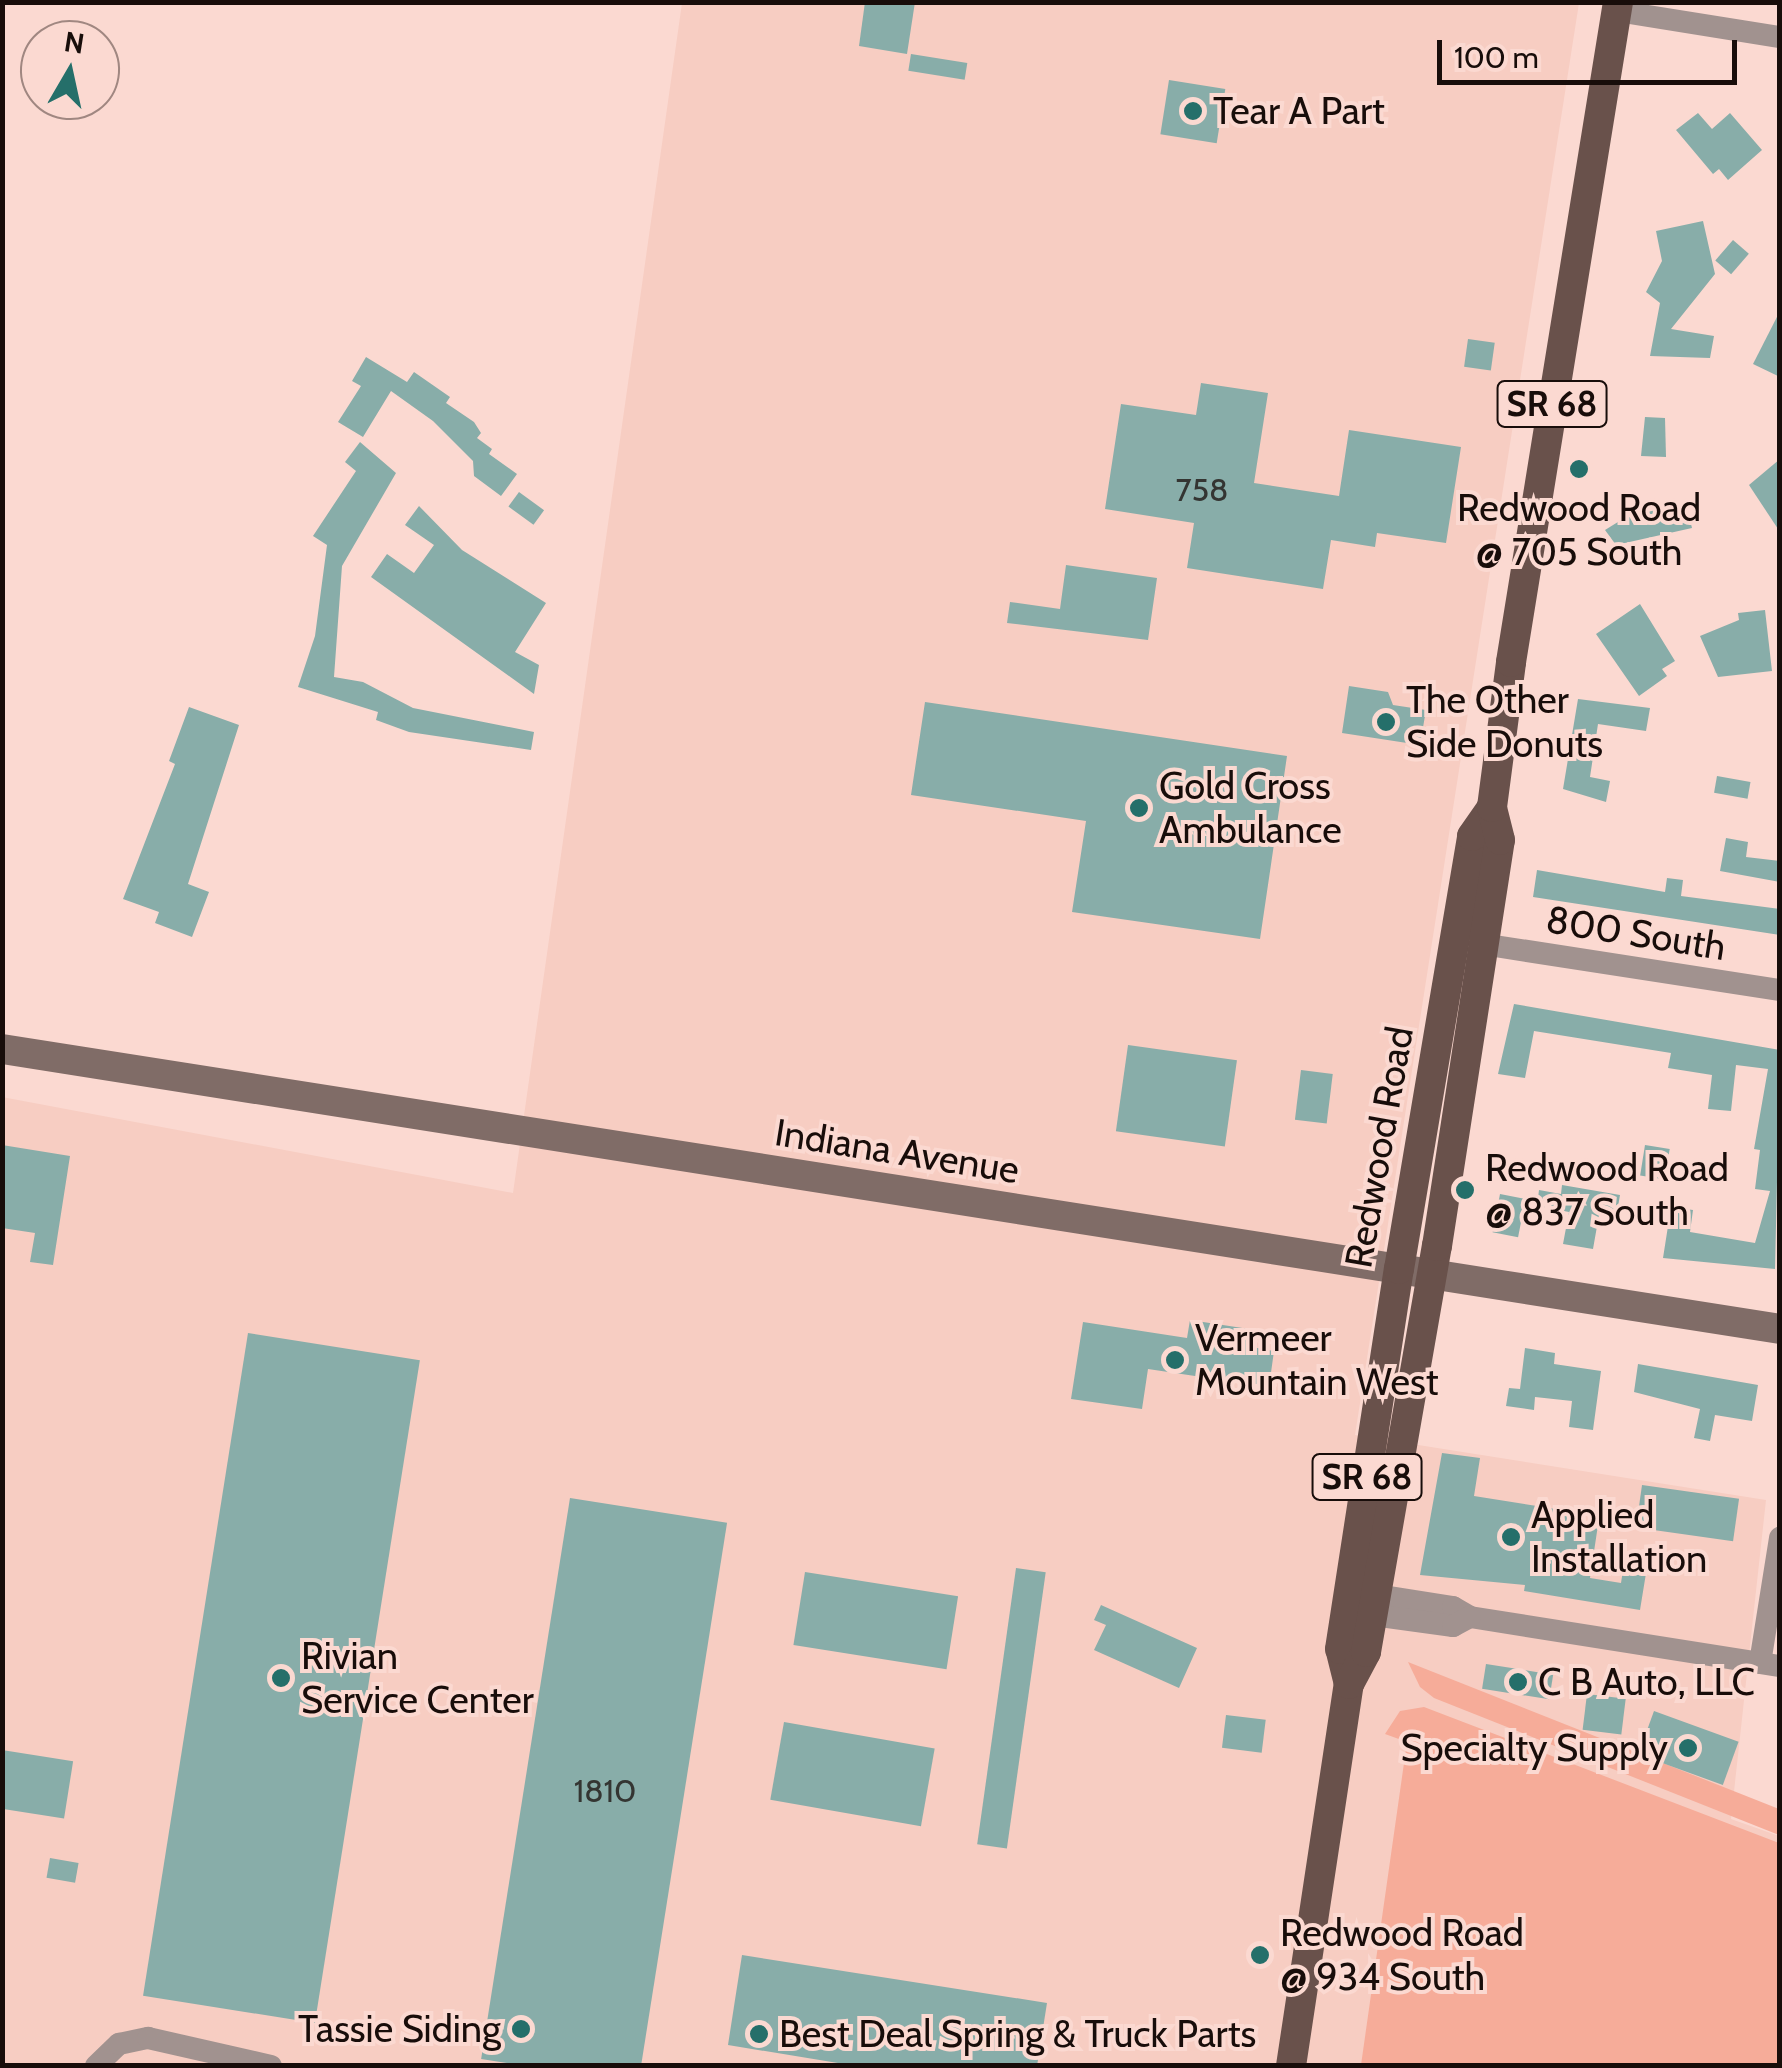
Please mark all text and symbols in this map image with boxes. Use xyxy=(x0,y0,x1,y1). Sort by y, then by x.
north arrow xyxy=(20,20,120,120)
scale bar xyxy=(1442,20,1742,82)
text: N xyxy=(62,24,87,61)
text: 100 m xyxy=(1454,39,1539,76)
place label: Tear A Part xyxy=(1213,88,1385,134)
marker: Tear A Part xyxy=(1182,100,1204,122)
road number: SR 68 xyxy=(1494,374,1610,434)
marker: Redwood Road @ 705 South xyxy=(1568,458,1590,480)
house number: 758 xyxy=(1176,471,1228,509)
place label: Redwood Road @ 705 South xyxy=(1457,485,1701,574)
place label: The Other Side Donuts xyxy=(1406,677,1603,766)
marker: The Other Side Donuts xyxy=(1375,711,1397,733)
place label: Gold Cross Ambulance xyxy=(1159,763,1342,852)
marker: Gold Cross Ambulance xyxy=(1128,797,1150,819)
street label: 800 South xyxy=(1543,896,1729,970)
street label: Redwood Road xyxy=(1335,1023,1423,1271)
street label: Indiana Avenue xyxy=(772,1109,1022,1193)
place label: Redwood Road @ 837 South xyxy=(1485,1145,1729,1234)
marker: Redwood Road @ 837 South xyxy=(1454,1179,1476,1201)
place label: Vermeer Mountain West xyxy=(1195,1315,1439,1405)
marker: Vermeer Mountain West xyxy=(1164,1349,1186,1371)
road number: SR 68 xyxy=(1310,1447,1424,1507)
place label: Applied Installation xyxy=(1531,1492,1707,1582)
marker: Applied Installation xyxy=(1500,1526,1522,1548)
place label: Rivian Service Center xyxy=(301,1633,534,1722)
place label: C B Auto, LLC xyxy=(1538,1659,1755,1705)
marker: Rivian Service Center xyxy=(270,1667,292,1689)
marker: C B Auto, LLC xyxy=(1507,1671,1529,1693)
place label: Specialty Supply xyxy=(1400,1725,1668,1771)
marker: Specialty Supply xyxy=(1677,1737,1699,1759)
house number: 1810 xyxy=(574,1772,636,1810)
place label: Redwood Road @ 934 South xyxy=(1280,1910,1524,2000)
marker: Redwood Road @ 934 South xyxy=(1249,1944,1271,1966)
place label: Tassie Siding xyxy=(298,2006,501,2052)
place label: Best Deal Spring & Truck Parts xyxy=(779,2011,1256,2057)
marker: Tassie Siding xyxy=(510,2018,532,2040)
marker: Best Deal Spring & Truck Parts xyxy=(748,2023,770,2045)

